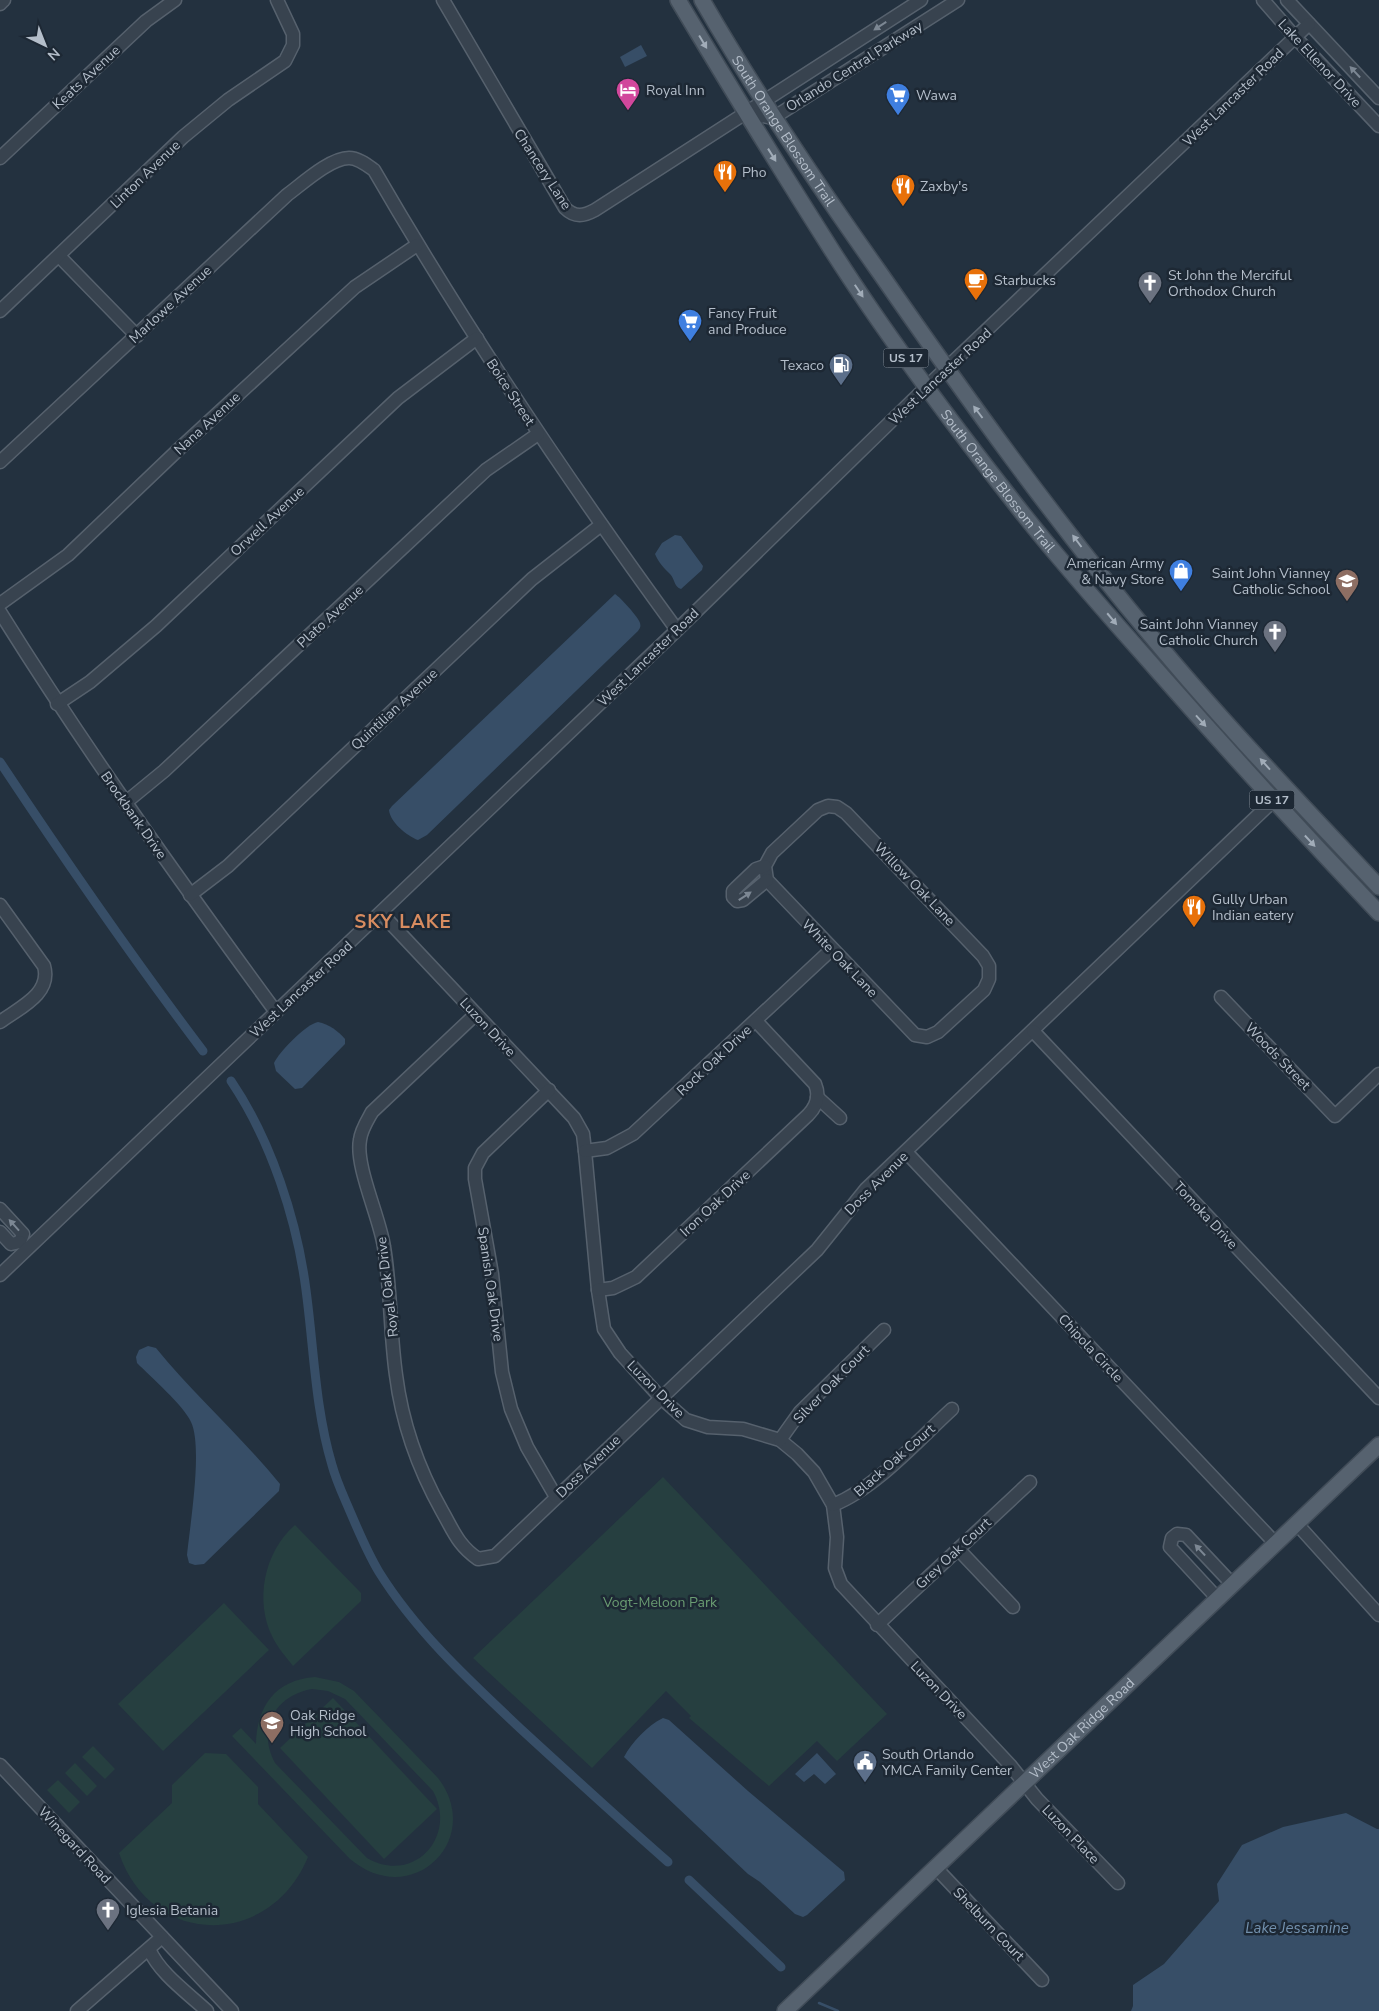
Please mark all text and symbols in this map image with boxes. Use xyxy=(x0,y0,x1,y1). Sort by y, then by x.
street label: Lake Ellenor Drive xyxy=(1274,15,1366,112)
street label: Orlando Central Parkway xyxy=(782,16,927,116)
north arrow xyxy=(20,20,70,70)
one-way arrow xyxy=(874,21,887,31)
one-way arrow xyxy=(699,35,708,48)
street label: Keats Avenue xyxy=(48,41,124,114)
text: N xyxy=(43,44,64,65)
street label: West Lancaster Road xyxy=(1178,44,1288,151)
street label: South Orange Blossom Trail xyxy=(727,52,840,211)
one-way arrow xyxy=(1349,66,1361,78)
hotel icon: Royal Inn xyxy=(615,77,641,111)
place label: Royal Inn xyxy=(646,81,705,100)
supermarket icon: Wawa xyxy=(885,82,911,116)
place label: Wawa xyxy=(916,86,957,105)
street label: Chancery Lane xyxy=(509,125,576,214)
street label: Linton Avenue xyxy=(106,136,185,213)
one-way arrow xyxy=(767,148,776,161)
restaurant icon: Pho xyxy=(712,159,738,193)
place label: Pho xyxy=(742,163,767,182)
restaurant icon: Zaxby's xyxy=(890,173,916,207)
place label: Zaxby's xyxy=(920,177,968,196)
street label: Marlowe Avenue xyxy=(125,261,216,348)
place label: St John the Merciful Orthodox Church xyxy=(1168,266,1292,301)
cafe icon: Starbucks xyxy=(963,267,989,301)
church icon: St John the Merciful Orthodox Church xyxy=(1137,270,1163,304)
place label: Starbucks xyxy=(994,271,1056,290)
one-way arrow xyxy=(855,285,864,298)
place label: Fancy Fruit and Produce xyxy=(708,304,786,339)
supermarket icon: Fancy Fruit and Produce xyxy=(677,308,703,342)
street label: West Lancaster Road xyxy=(885,324,996,429)
road number: US 17 xyxy=(884,348,928,368)
fuel station icon: Texaco xyxy=(828,352,854,386)
street label: Boice Street xyxy=(482,355,539,429)
place label: Texaco xyxy=(780,356,824,375)
street label: Nana Avenue xyxy=(170,388,245,459)
one-way arrow xyxy=(973,405,983,419)
street label: South Orange Blossom Trail xyxy=(936,406,1060,557)
street label: Orwell Avenue xyxy=(226,482,308,561)
one-way arrow xyxy=(1071,535,1082,548)
place label: American Army & Navy Store xyxy=(1066,554,1165,589)
shop icon: American Army & Navy Store xyxy=(1168,558,1194,592)
place label: Saint John Vianney Catholic School xyxy=(1212,564,1331,599)
school or university icon: Saint John Vianney Catholic School xyxy=(1334,568,1360,602)
street label: Plato Avenue xyxy=(293,581,368,652)
street label: West Lancaster Road xyxy=(593,604,703,711)
one-way arrow xyxy=(1106,612,1117,625)
place label: Saint John Vianney Catholic Church xyxy=(1140,615,1259,650)
church icon: Saint John Vianney Catholic Church xyxy=(1262,619,1288,653)
street label: Quintilian Avenue xyxy=(347,664,442,754)
one-way arrow xyxy=(1195,714,1207,726)
one-way arrow xyxy=(1259,759,1271,771)
street label: Brockbank Drive xyxy=(96,768,171,863)
road number: US 17 xyxy=(1250,790,1294,810)
one-way arrow xyxy=(1304,834,1316,846)
street label: Willow Oak Lane xyxy=(870,838,959,930)
place label: Gully Urban Indian eatery xyxy=(1212,890,1294,925)
one-way arrow xyxy=(739,891,752,901)
restaurant icon: Gully Urban Indian eatery xyxy=(1181,894,1207,928)
district label: SKY LAKE xyxy=(354,909,452,935)
street label: White Oak Lane xyxy=(797,915,882,1002)
street label: West Lancaster Road xyxy=(246,937,357,1042)
street label: Luzon Drive xyxy=(455,994,520,1061)
street label: Woods Street xyxy=(1241,1019,1315,1094)
street label: Rock Oak Drive xyxy=(673,1021,756,1100)
street label: Doss Avenue xyxy=(840,1147,912,1219)
street label: Iron Oak Drive xyxy=(676,1166,755,1241)
street label: Tomoka Drive xyxy=(1169,1177,1242,1253)
one-way arrow xyxy=(8,1219,20,1231)
street label: Spanish Oak Drive xyxy=(473,1225,508,1343)
street label: Royal Oak Drive xyxy=(372,1236,403,1338)
street label: Chipola Circle xyxy=(1054,1310,1127,1387)
street label: Silver Oak Court xyxy=(789,1341,874,1428)
street label: Luzon Drive xyxy=(623,1356,689,1422)
street label: Black Oak Court xyxy=(850,1420,939,1501)
street label: Doss Avenue xyxy=(552,1431,625,1502)
street label: Grey Oak Court xyxy=(911,1513,995,1593)
one-way arrow xyxy=(1194,1544,1206,1556)
park label: Vogt-Meloon Park xyxy=(602,1593,718,1612)
street label: Luzon Drive xyxy=(906,1657,971,1724)
street label: West Oak Ridge Road xyxy=(1025,1674,1139,1783)
place label: Oak Ridge High School xyxy=(290,1706,367,1741)
school or university icon: Oak Ridge High School xyxy=(259,1710,285,1744)
place label: South Orlando YMCA Family Center xyxy=(881,1745,1012,1780)
public building icon: South Orlando YMCA Family Center xyxy=(852,1749,878,1783)
street label: Luzon Place xyxy=(1038,1801,1104,1868)
street label: Winegard Road xyxy=(34,1803,115,1888)
street label: Shelburn Court xyxy=(949,1883,1029,1965)
church icon: Iglesia Betania xyxy=(95,1897,121,1931)
place label: Iglesia Betania xyxy=(126,1901,218,1920)
water label: Lake Jessamine xyxy=(1245,1918,1349,1938)

